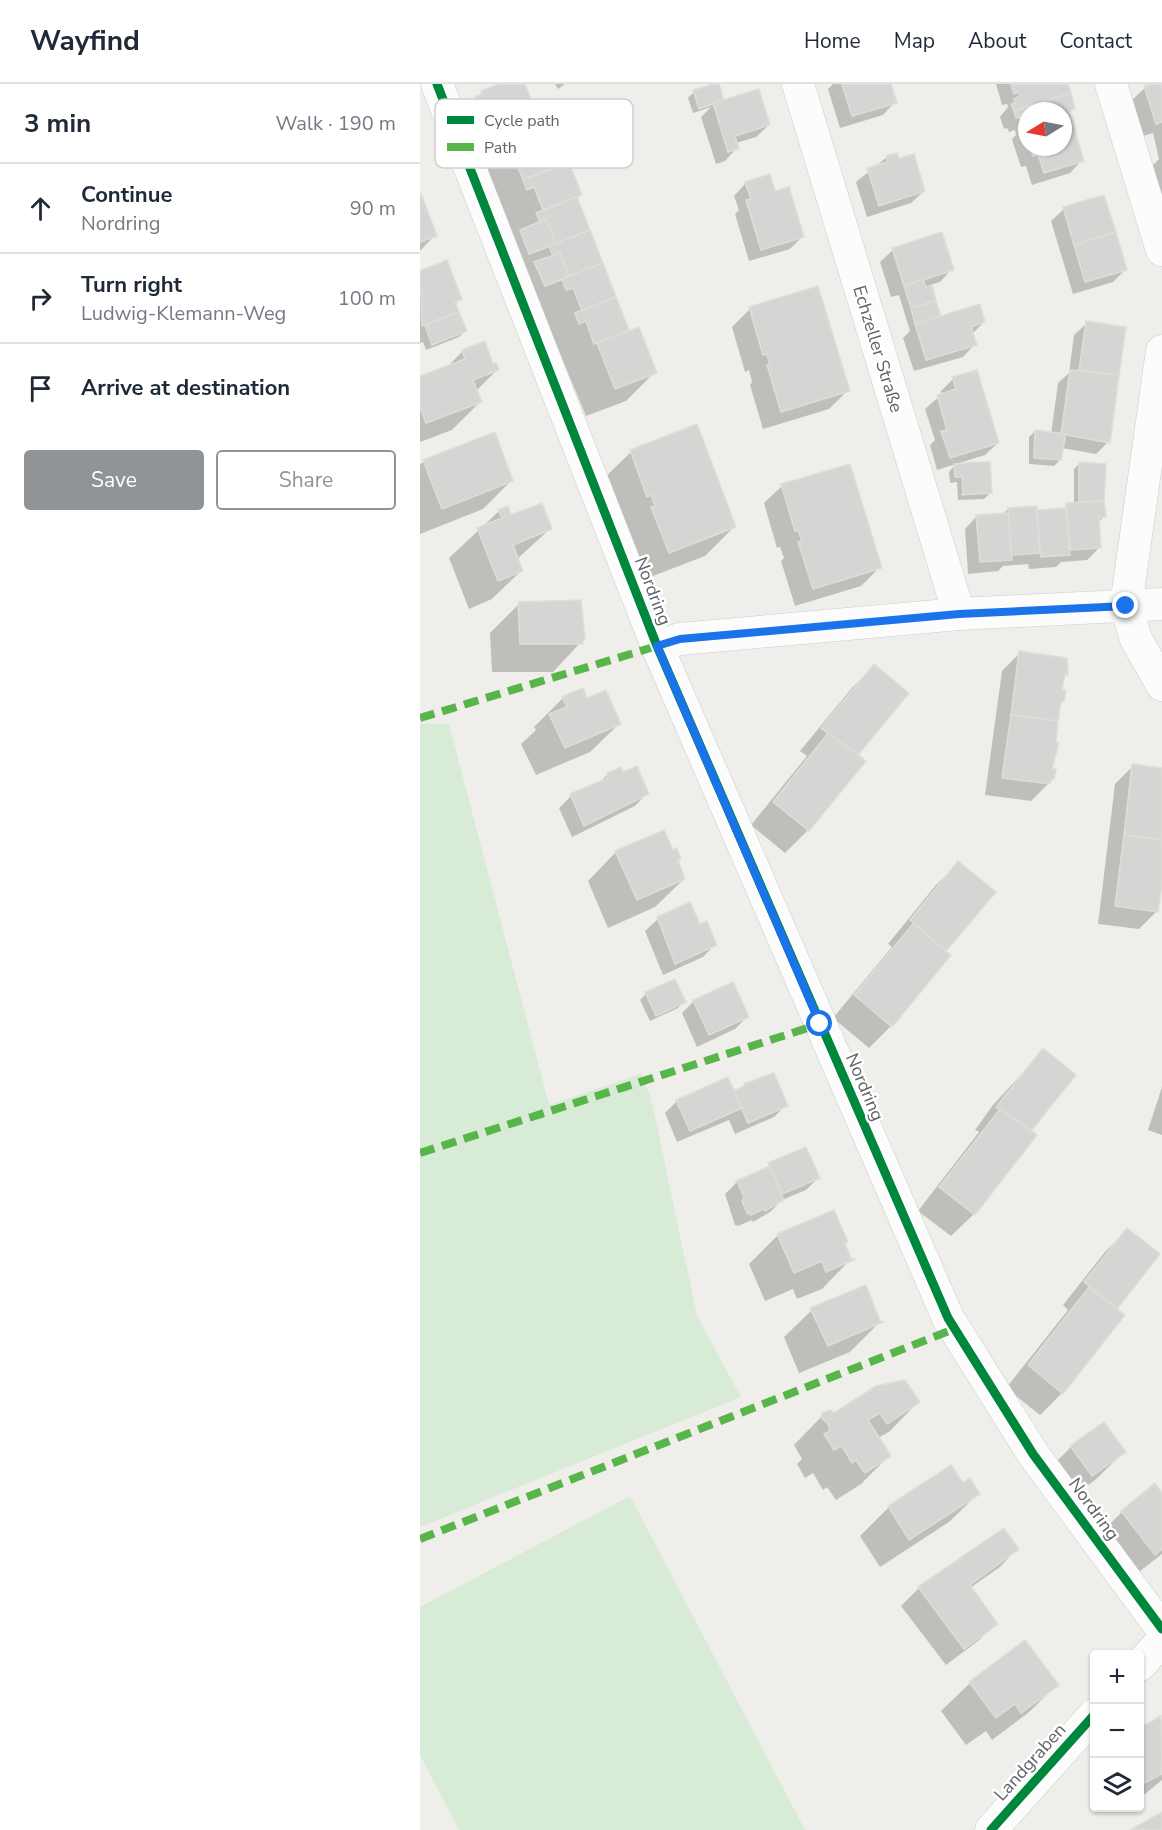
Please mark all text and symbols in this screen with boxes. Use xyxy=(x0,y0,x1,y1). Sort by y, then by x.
text: Wayfind xyxy=(30,22,140,60)
text: Home xyxy=(804,27,861,55)
text: Map xyxy=(894,27,935,55)
text: About xyxy=(968,27,1026,55)
text: Contact xyxy=(1059,27,1132,55)
legend xyxy=(435,99,633,168)
north arrow xyxy=(1018,102,1072,156)
text: 3 min xyxy=(24,106,91,141)
text: Walk · 190 m xyxy=(276,110,396,137)
text: Cycle path xyxy=(484,110,560,132)
text: Path xyxy=(484,137,517,159)
text: Continue xyxy=(81,180,172,210)
icon: ahead xyxy=(24,192,57,225)
text: 90 m xyxy=(350,195,396,222)
text: Nordring xyxy=(81,210,161,237)
text: Turn right xyxy=(81,270,182,300)
icon: right xyxy=(24,282,57,315)
street label: Echzeller Straße xyxy=(847,282,909,416)
text: 100 m xyxy=(338,285,396,312)
text: Ludwig-Klemann-Weg xyxy=(81,300,286,327)
icon: arrive xyxy=(24,372,57,405)
text: Arrive at destination xyxy=(81,373,290,403)
button: Save xyxy=(24,450,204,510)
button: Share xyxy=(216,450,396,510)
street label: Nordring xyxy=(629,553,677,629)
route end xyxy=(1112,592,1138,618)
route start xyxy=(806,1010,832,1036)
street label: Nordring xyxy=(840,1049,890,1125)
street label: Nordring xyxy=(1063,1473,1125,1545)
map controls xyxy=(1090,1650,1144,1812)
button: + xyxy=(1090,1650,1144,1704)
button: − xyxy=(1090,1704,1144,1758)
street label: Landgraben xyxy=(989,1718,1071,1806)
button: layers xyxy=(1090,1758,1144,1812)

